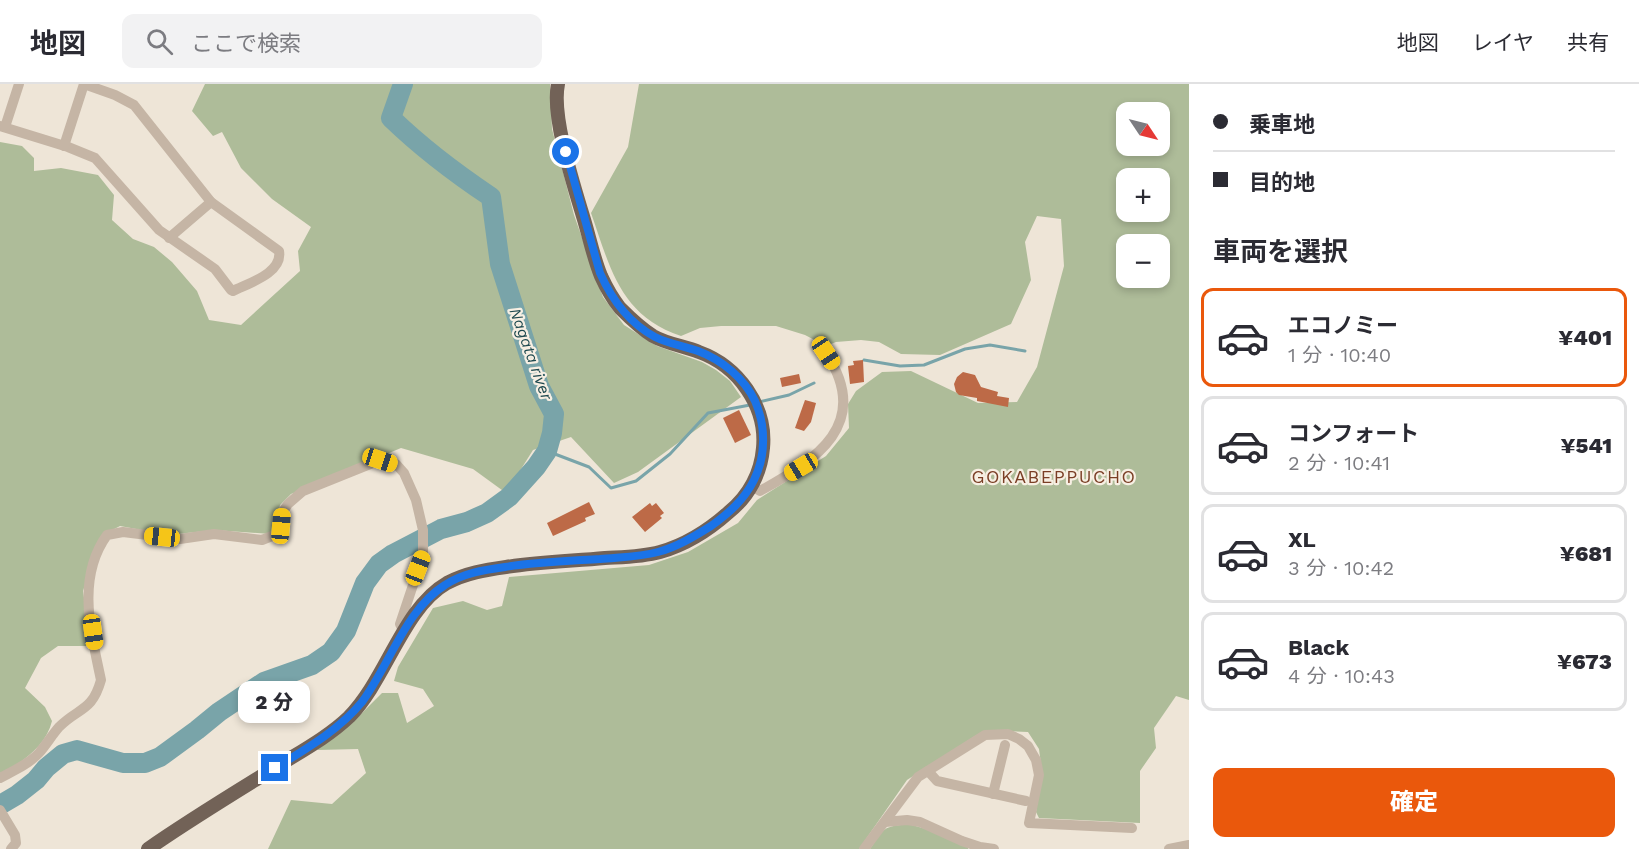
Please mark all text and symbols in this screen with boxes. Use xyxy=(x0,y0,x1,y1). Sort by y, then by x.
search box xyxy=(122,14,542,68)
icon: search xyxy=(143,25,176,58)
text: 地図 xyxy=(30,27,86,60)
text: 地図 xyxy=(1397,30,1439,55)
text: レイヤ xyxy=(1472,30,1534,55)
text: 共有 xyxy=(1567,30,1609,55)
text: ここで検索 xyxy=(191,31,301,56)
north arrow xyxy=(1116,102,1170,156)
map controls xyxy=(1116,102,1170,288)
text: 乗車地 xyxy=(1249,112,1315,137)
route start xyxy=(552,138,579,165)
button: + xyxy=(1116,168,1170,222)
text: 目的地 xyxy=(1249,170,1315,195)
button: − xyxy=(1116,234,1170,288)
text: 車両を選択 xyxy=(1213,236,1348,268)
water label: Nagata river xyxy=(506,305,557,403)
icon: car xyxy=(1216,311,1270,365)
text: エコノミー xyxy=(1288,313,1398,338)
text: ¥401 xyxy=(1558,325,1612,350)
car xyxy=(808,333,844,373)
text: 1 分 · 10:40 xyxy=(1288,343,1391,367)
icon: car xyxy=(1216,419,1270,473)
text: コンフォート xyxy=(1288,421,1419,446)
text: ¥541 xyxy=(1560,433,1612,458)
car xyxy=(360,446,400,474)
car xyxy=(781,450,821,484)
text: 2 分 · 10:41 xyxy=(1288,451,1390,475)
district label: GOKABEPPUCHO xyxy=(971,466,1137,487)
car xyxy=(270,507,292,545)
car xyxy=(143,526,181,548)
icon: car xyxy=(1216,527,1270,581)
text: XL xyxy=(1288,527,1316,552)
text: ¥681 xyxy=(1560,541,1612,566)
car xyxy=(403,548,433,588)
text: 3 分 · 10:42 xyxy=(1288,556,1394,580)
car xyxy=(82,613,104,651)
icon: car xyxy=(1216,635,1270,689)
text: Black xyxy=(1288,635,1349,660)
text: ¥673 xyxy=(1557,649,1612,674)
text: 4 分 · 10:43 xyxy=(1288,664,1395,688)
callout: 2 分 xyxy=(239,681,311,723)
text: 2 分 xyxy=(255,690,293,714)
route end xyxy=(261,754,288,781)
button: 確定 xyxy=(1213,768,1615,837)

